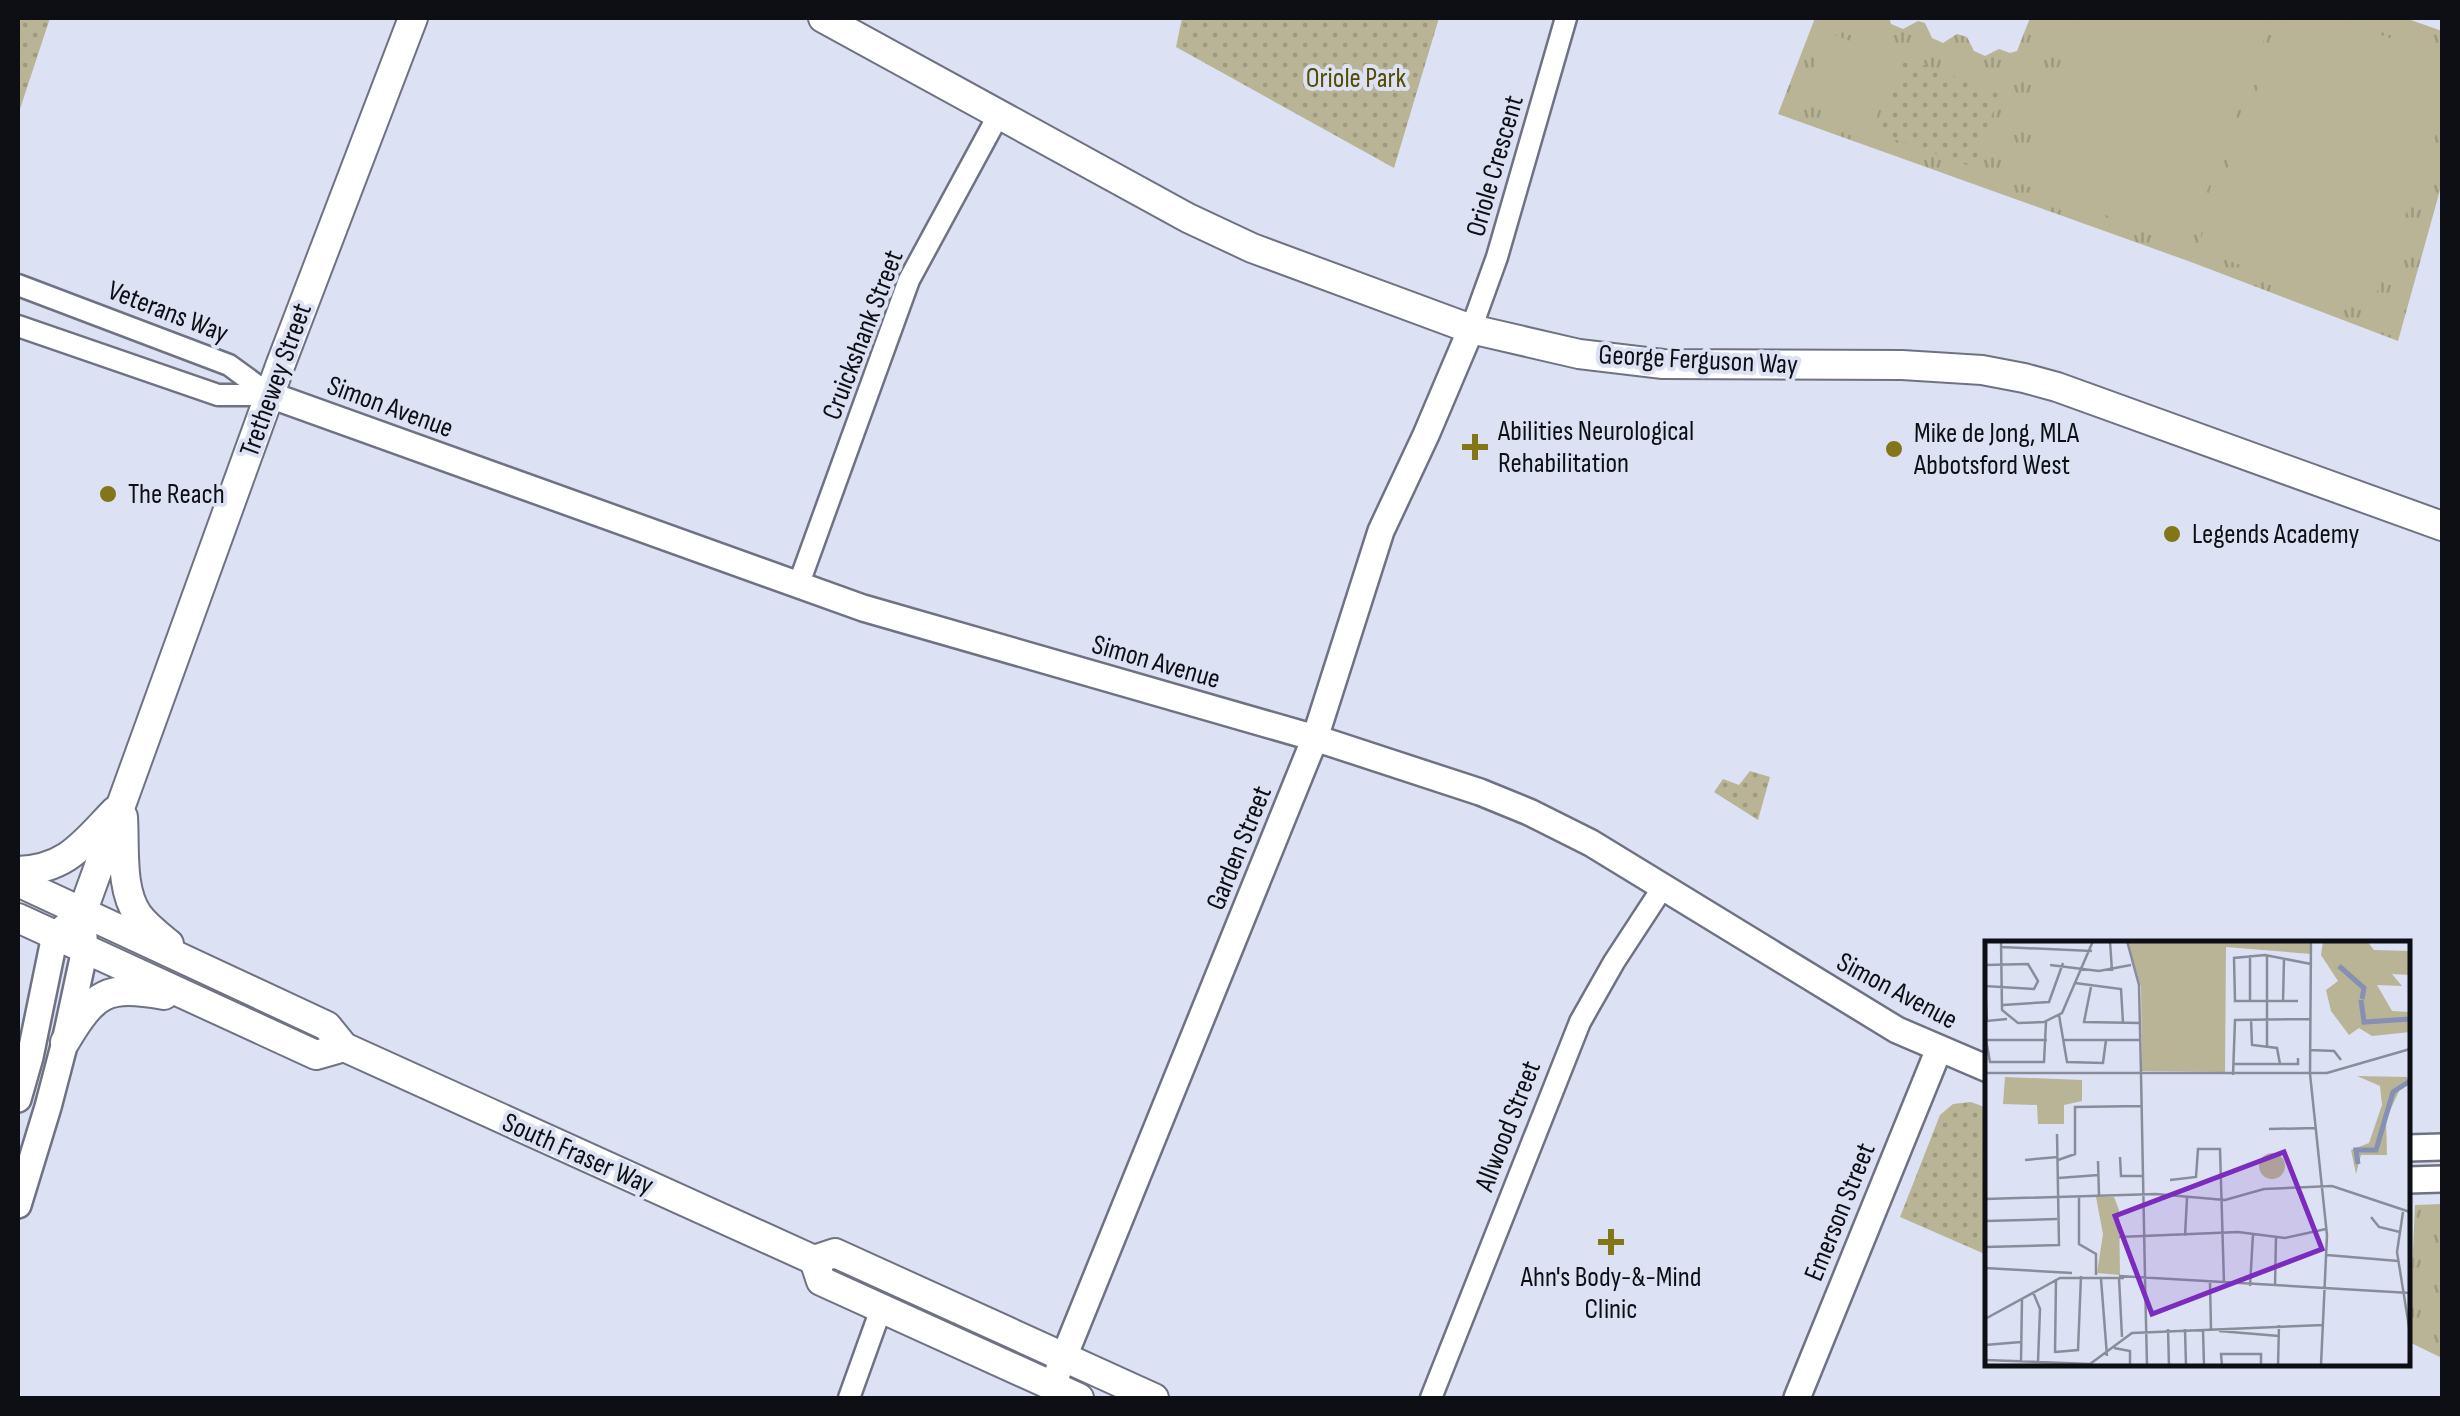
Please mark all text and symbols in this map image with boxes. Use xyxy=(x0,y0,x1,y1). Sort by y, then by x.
park label: Oriole Park xyxy=(1306,62,1407,95)
street label: Oriole Crescent xyxy=(1459,92,1531,240)
street label: Cruickshank Street xyxy=(816,246,910,424)
street label: Veterans Way xyxy=(103,274,233,350)
street label: Trethewey Street xyxy=(233,299,319,461)
street label: George Ferguson Way xyxy=(1597,338,1799,382)
street label: Simon Avenue xyxy=(322,369,458,445)
place label: Abilities Neurological Rehabilitation xyxy=(1497,415,1694,480)
place label: Mike de Jong, MLA Abbotsford West xyxy=(1913,417,2080,482)
marker: Abilities Neurological Rehabilitation xyxy=(1462,434,1488,460)
marker: Mike de Jong, MLA Abbotsford West xyxy=(1883,438,1905,460)
place label: The Reach xyxy=(128,478,225,511)
marker: The Reach xyxy=(97,483,119,505)
place label: Legends Academy xyxy=(2192,518,2360,551)
marker: Legends Academy xyxy=(2161,523,2183,545)
street label: Simon Avenue xyxy=(1088,628,1224,696)
street label: Garden Street xyxy=(1199,781,1279,915)
inset map xyxy=(1985,941,2410,1366)
street label: Simon Avenue xyxy=(1831,946,1963,1036)
street label: Allwood Street xyxy=(1468,1056,1548,1197)
street label: South Fraser Way xyxy=(497,1106,659,1202)
street label: Emerson Street xyxy=(1797,1138,1883,1286)
marker: Ahn's Body-&-Mind Clinic xyxy=(1598,1229,1624,1255)
place label: Ahn's Body-&-Mind Clinic xyxy=(1520,1261,1701,1326)

